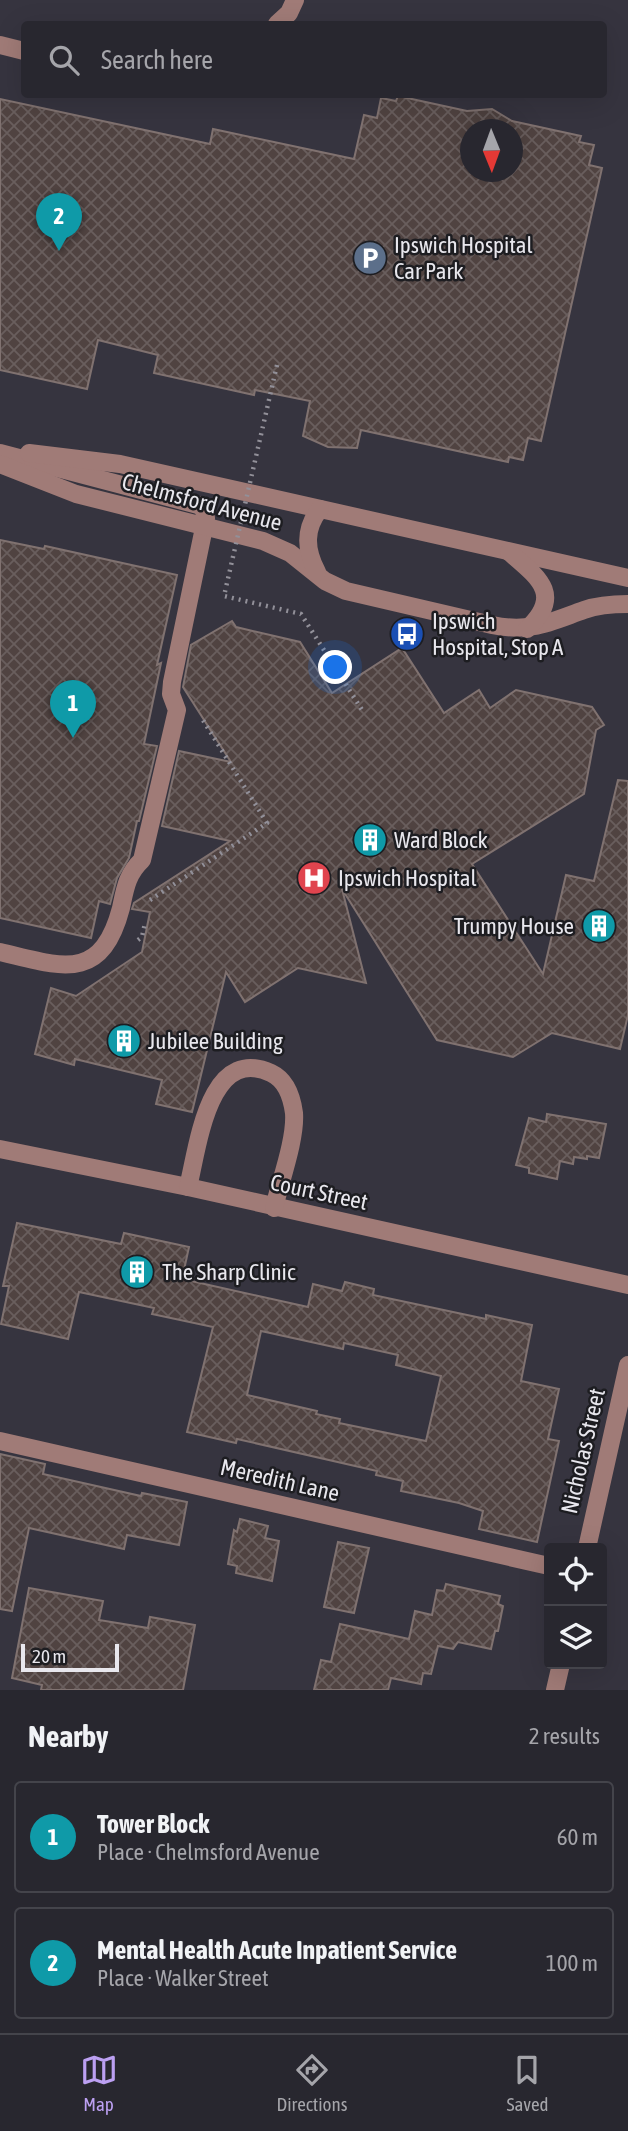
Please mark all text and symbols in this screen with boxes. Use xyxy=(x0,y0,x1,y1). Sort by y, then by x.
search box xyxy=(21,21,607,98)
icon: search xyxy=(45,41,83,79)
text: Search here xyxy=(101,45,213,75)
north arrow xyxy=(460,119,523,182)
pin: 2 xyxy=(36,193,82,251)
place label: Ipswich Hospital Car Park xyxy=(394,232,533,284)
parking icon: Ipswich Hospital Car Park xyxy=(351,239,389,277)
street label: Chelmsford Avenue xyxy=(119,468,285,536)
place label: Ipswich Hospital, Stop A xyxy=(432,608,564,660)
bus stop icon: Ipswich Hospital, Stop A xyxy=(388,615,426,653)
your location xyxy=(318,650,352,684)
pin: 1 xyxy=(50,680,96,738)
building icon: Ward Block xyxy=(351,821,389,859)
place label: Ward Block xyxy=(394,827,488,853)
hospital icon: Ipswich Hospital xyxy=(295,859,333,897)
place label: Ipswich Hospital xyxy=(338,865,477,891)
building icon: Trumpy House xyxy=(580,907,618,945)
place label: Trumpy House xyxy=(454,913,574,939)
building icon: Jubilee Building xyxy=(105,1022,143,1060)
place label: Jubilee Building xyxy=(148,1028,283,1054)
street label: Court Street xyxy=(268,1169,370,1215)
building icon: The Sharp Clinic xyxy=(118,1253,156,1291)
place label: The Sharp Clinic xyxy=(162,1259,296,1285)
street label: Nicholas Street xyxy=(556,1386,610,1516)
street label: Meredith Lane xyxy=(218,1454,342,1506)
map controls xyxy=(544,1543,607,1669)
button: locate xyxy=(544,1543,607,1606)
button: layers xyxy=(544,1606,607,1669)
scale bar xyxy=(21,1641,119,1673)
text: 20 m xyxy=(32,1645,66,1667)
text: Nearby xyxy=(28,1719,108,1753)
text: 2 results xyxy=(529,1723,600,1749)
text: Tower Block xyxy=(97,1809,209,1839)
text: 1 xyxy=(48,1824,58,1850)
text: 60 m xyxy=(557,1824,598,1850)
text: Place · Chelmsford Avenue xyxy=(97,1839,320,1865)
text: Mental Health Acute Inpatient Service xyxy=(97,1935,457,1965)
text: 2 xyxy=(48,1950,58,1976)
text: 100 m xyxy=(546,1950,598,1976)
text: Place · Walker Street xyxy=(97,1965,269,1991)
tab: Map xyxy=(80,2051,118,2115)
tab: Directions xyxy=(277,2051,347,2115)
tab: Saved xyxy=(506,2051,548,2115)

